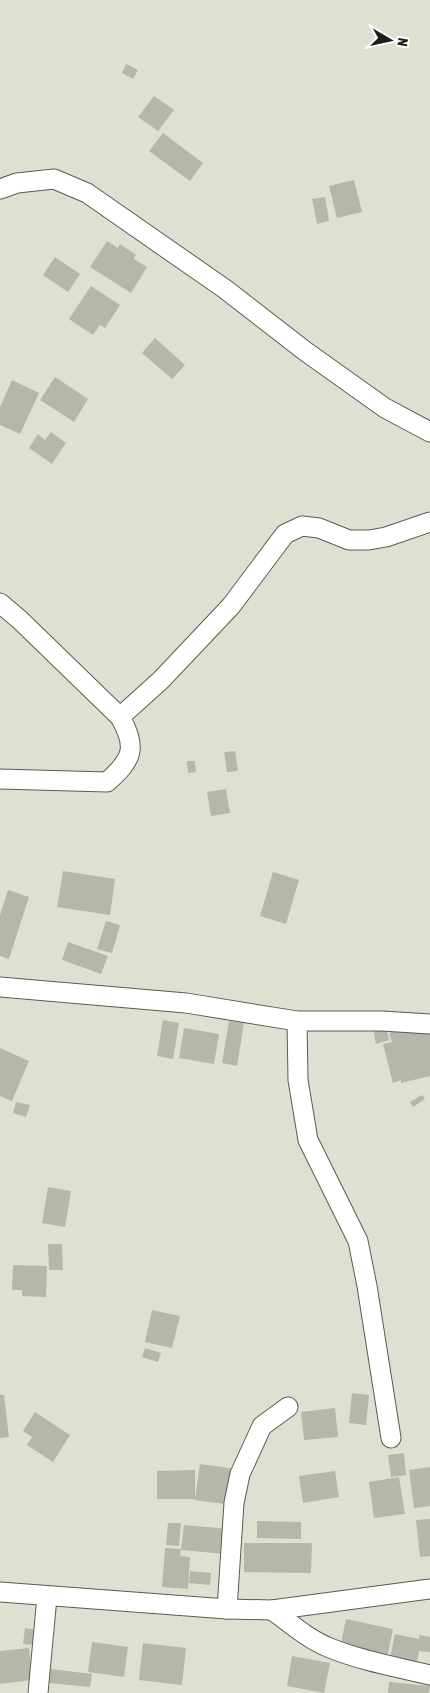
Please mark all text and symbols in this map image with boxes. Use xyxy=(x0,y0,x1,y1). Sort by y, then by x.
north arrow xyxy=(365,15,415,65)
text: N xyxy=(394,37,411,47)

